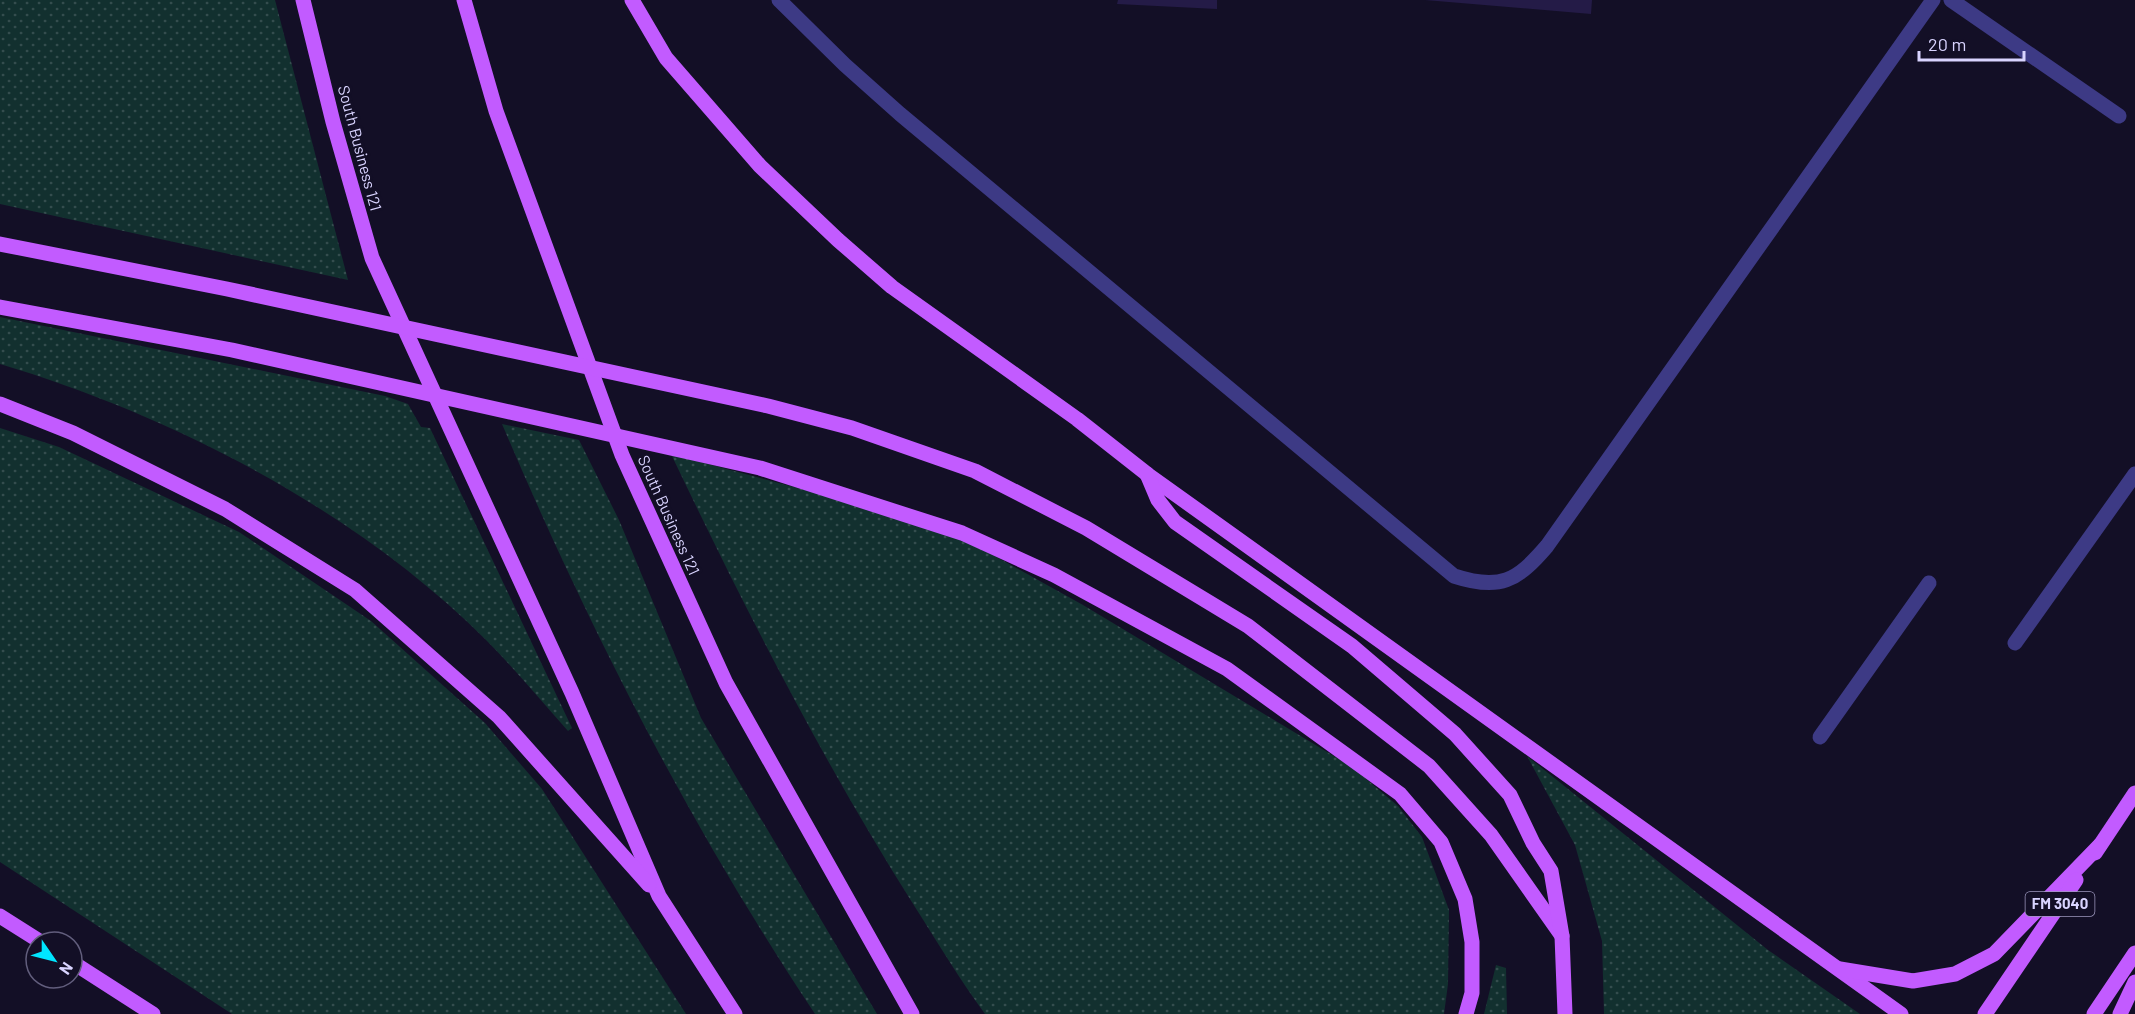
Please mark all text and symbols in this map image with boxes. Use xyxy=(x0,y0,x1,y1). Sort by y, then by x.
scale bar xyxy=(1919,24,2024,62)
text: 20 m xyxy=(1928,33,1966,55)
street label: South Business 121 xyxy=(335,83,386,213)
street label: South Business 121 xyxy=(634,452,704,578)
road number: FM 3040 xyxy=(2026,892,2094,916)
north arrow xyxy=(24,930,84,990)
text: N xyxy=(56,959,78,979)

